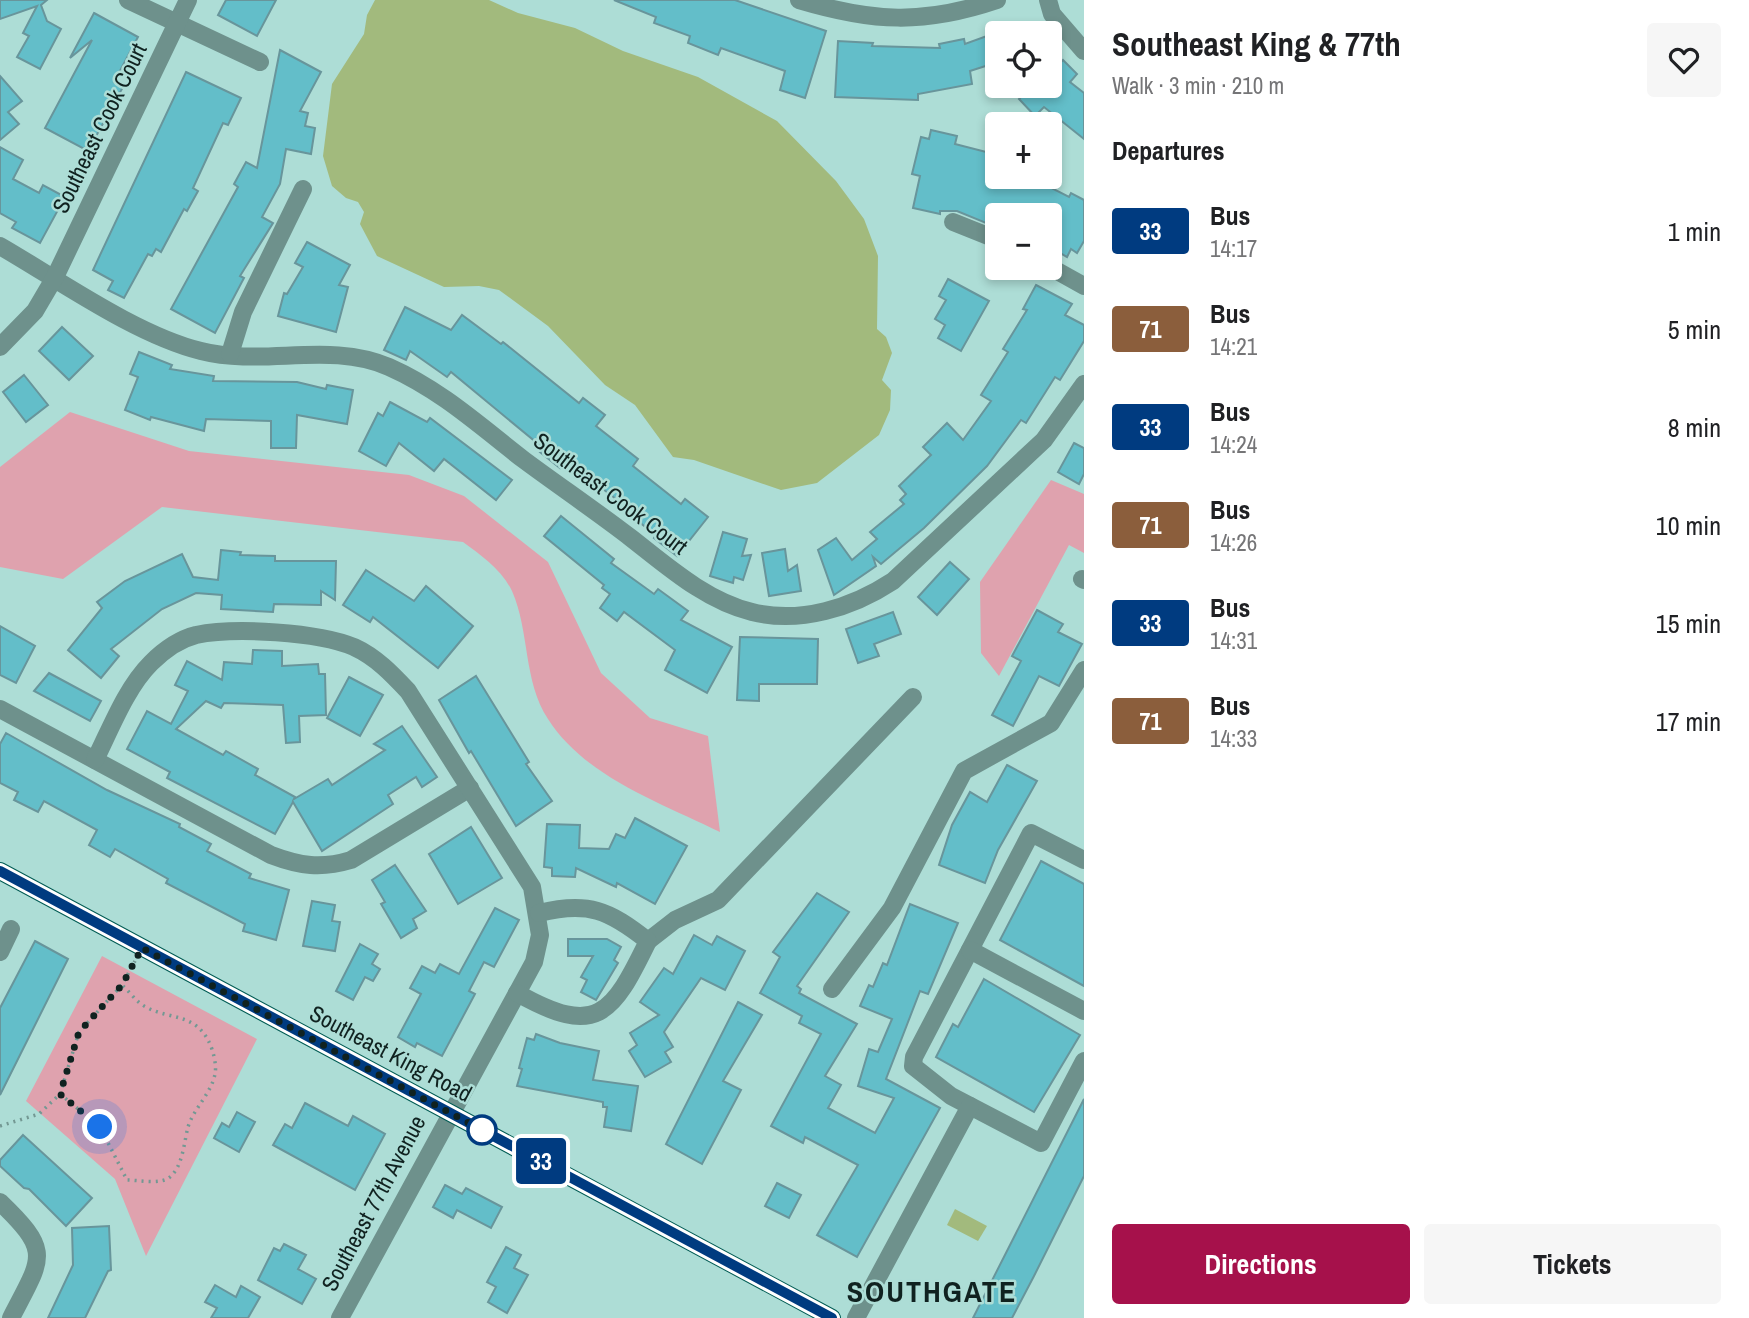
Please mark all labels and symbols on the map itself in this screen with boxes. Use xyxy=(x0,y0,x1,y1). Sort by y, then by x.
street label: Southeast Cook Court xyxy=(44,38,154,218)
street label: Southeast Cook Court xyxy=(528,425,694,561)
street label: Southeast King Road xyxy=(305,997,477,1109)
your location xyxy=(82,1109,117,1144)
street label: Southeast 77th Avenue xyxy=(314,1110,432,1296)
unlabelled marker xyxy=(467,1115,497,1145)
line badge: 33 xyxy=(510,1138,572,1184)
district label: SOUTHGATE xyxy=(847,1271,1017,1311)

